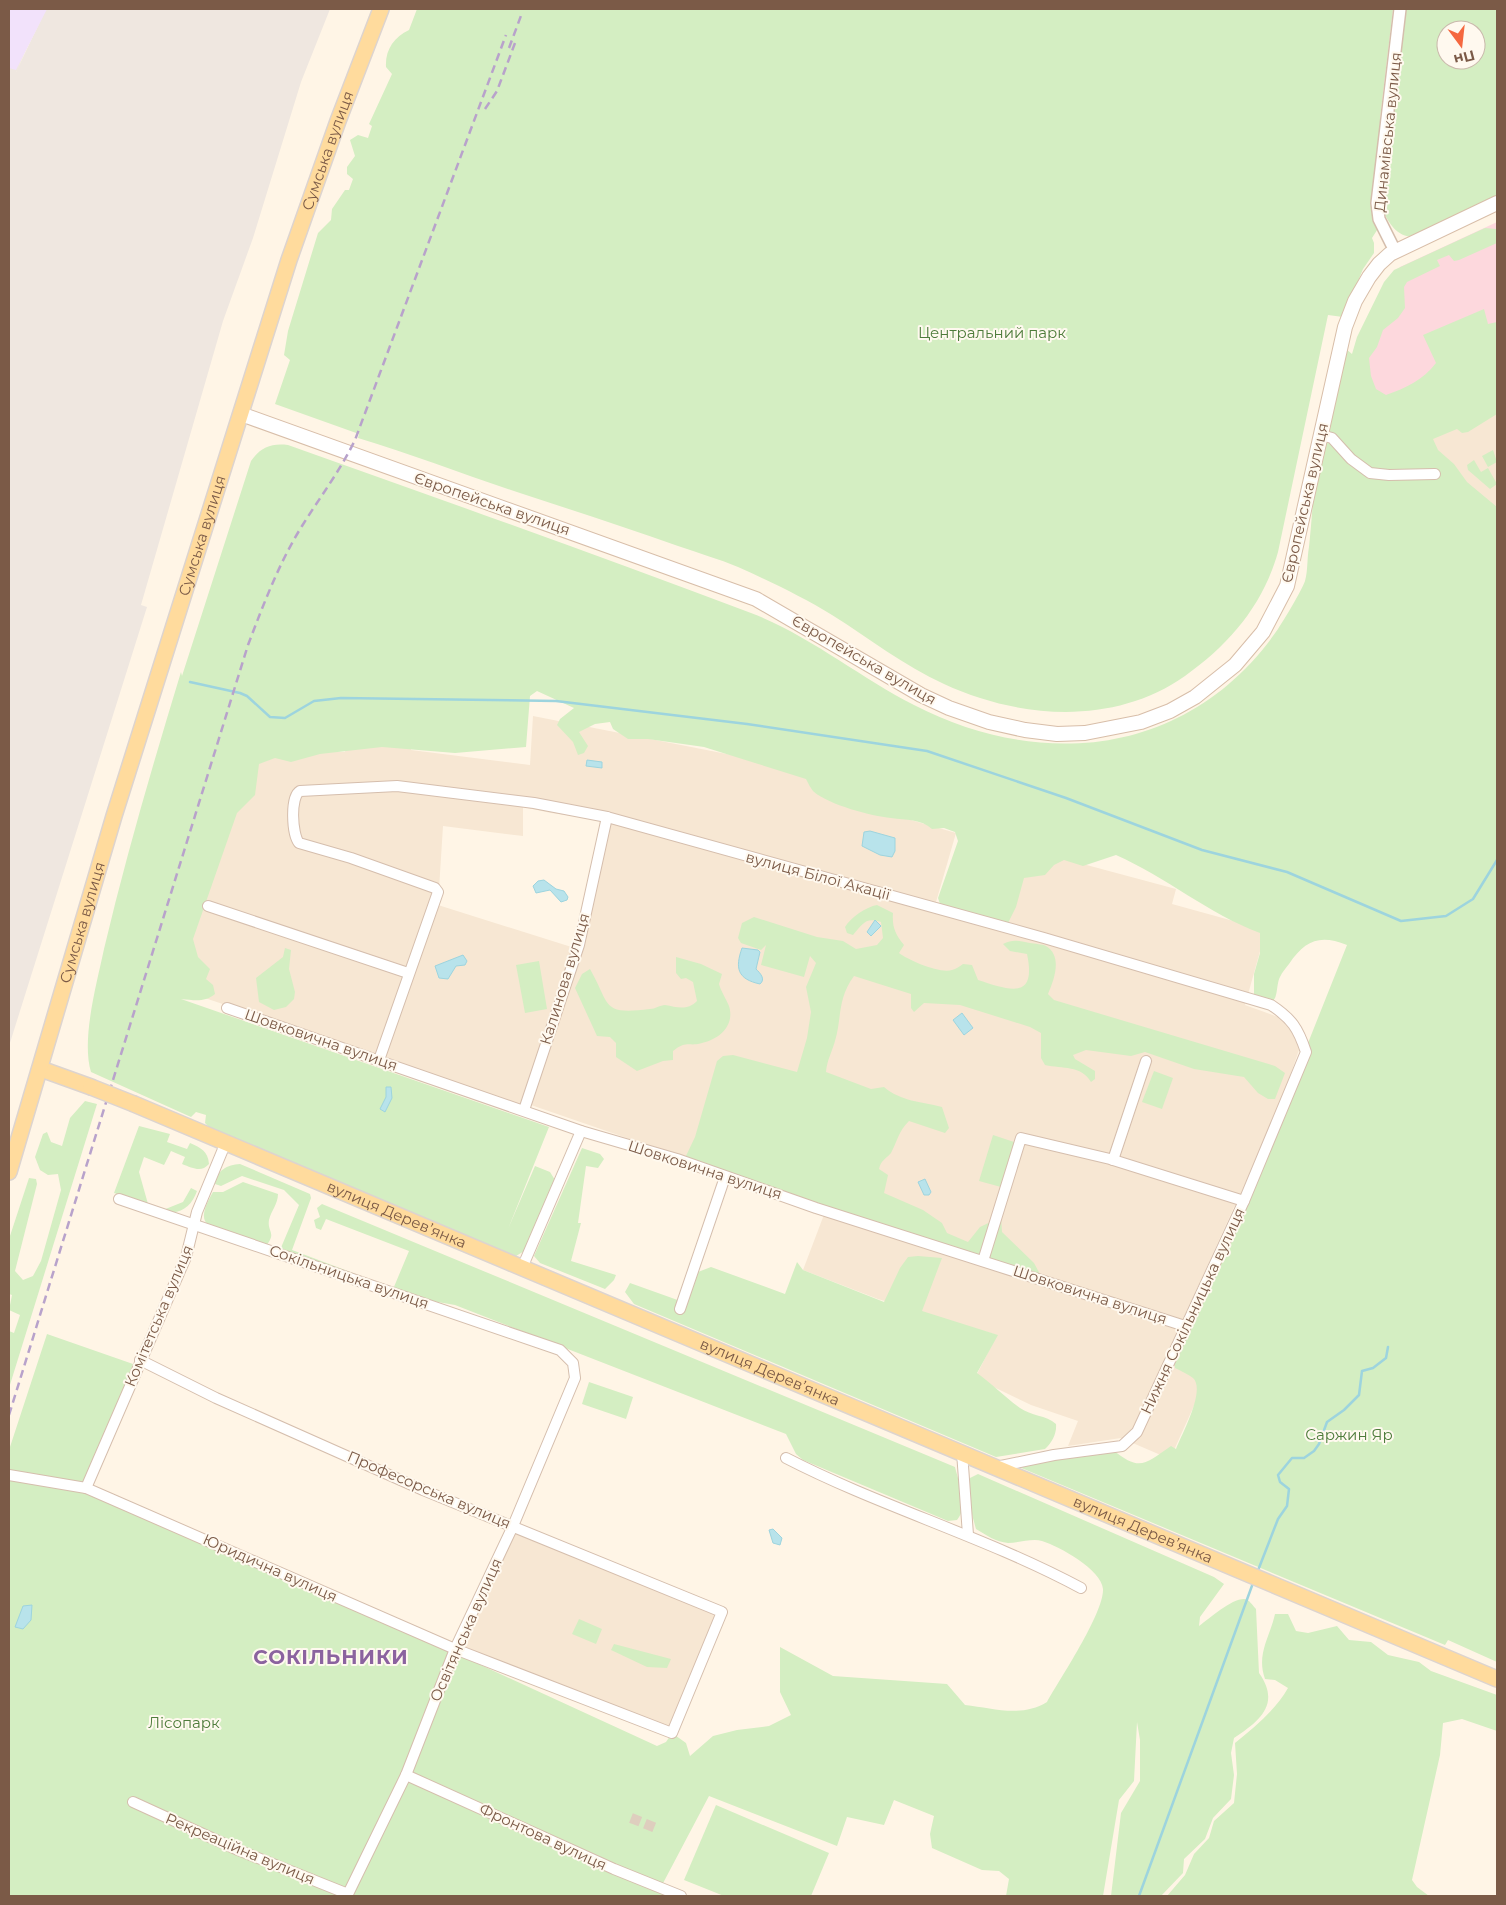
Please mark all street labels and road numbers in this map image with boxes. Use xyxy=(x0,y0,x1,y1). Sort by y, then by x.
street label: Динамівська вулиця xyxy=(1370,51,1405,213)
street label: Сумська вулиця xyxy=(297,88,358,213)
street label: Європейська вулиця xyxy=(1277,421,1332,585)
street label: Європейська вулиця xyxy=(412,468,573,539)
street label: Сумська вулиця xyxy=(174,473,230,598)
street label: Європейська вулиця xyxy=(789,610,940,709)
street label: вулиця Білої Акації xyxy=(744,847,893,904)
street label: Сумська вулиця xyxy=(55,860,109,985)
street label: Калинова вулиця xyxy=(535,911,594,1047)
street label: Шовковична вулиця xyxy=(242,1004,400,1075)
street label: Шовковична вулиця xyxy=(626,1136,784,1203)
street label: вулиця Дерев’янка xyxy=(324,1176,469,1252)
street label: Нижня Сокільницька вулиця xyxy=(1136,1205,1249,1417)
street label: Сокільницька вулиця xyxy=(267,1240,431,1313)
street label: Комітетська вулиця xyxy=(120,1242,197,1390)
street label: Шовковична вулиця xyxy=(1011,1261,1169,1328)
street label: вулиця Дерев’янка xyxy=(697,1334,843,1410)
street label: Професорська вулиця xyxy=(345,1446,514,1533)
street label: вулиця Дерев’янка xyxy=(1070,1491,1216,1567)
street label: Юридична вулиця xyxy=(200,1529,340,1606)
street label: Освітянська вулиця xyxy=(425,1555,506,1704)
street label: Фронтова вулиця xyxy=(477,1799,610,1874)
street label: Рекреаційна вулиця xyxy=(163,1808,318,1889)

